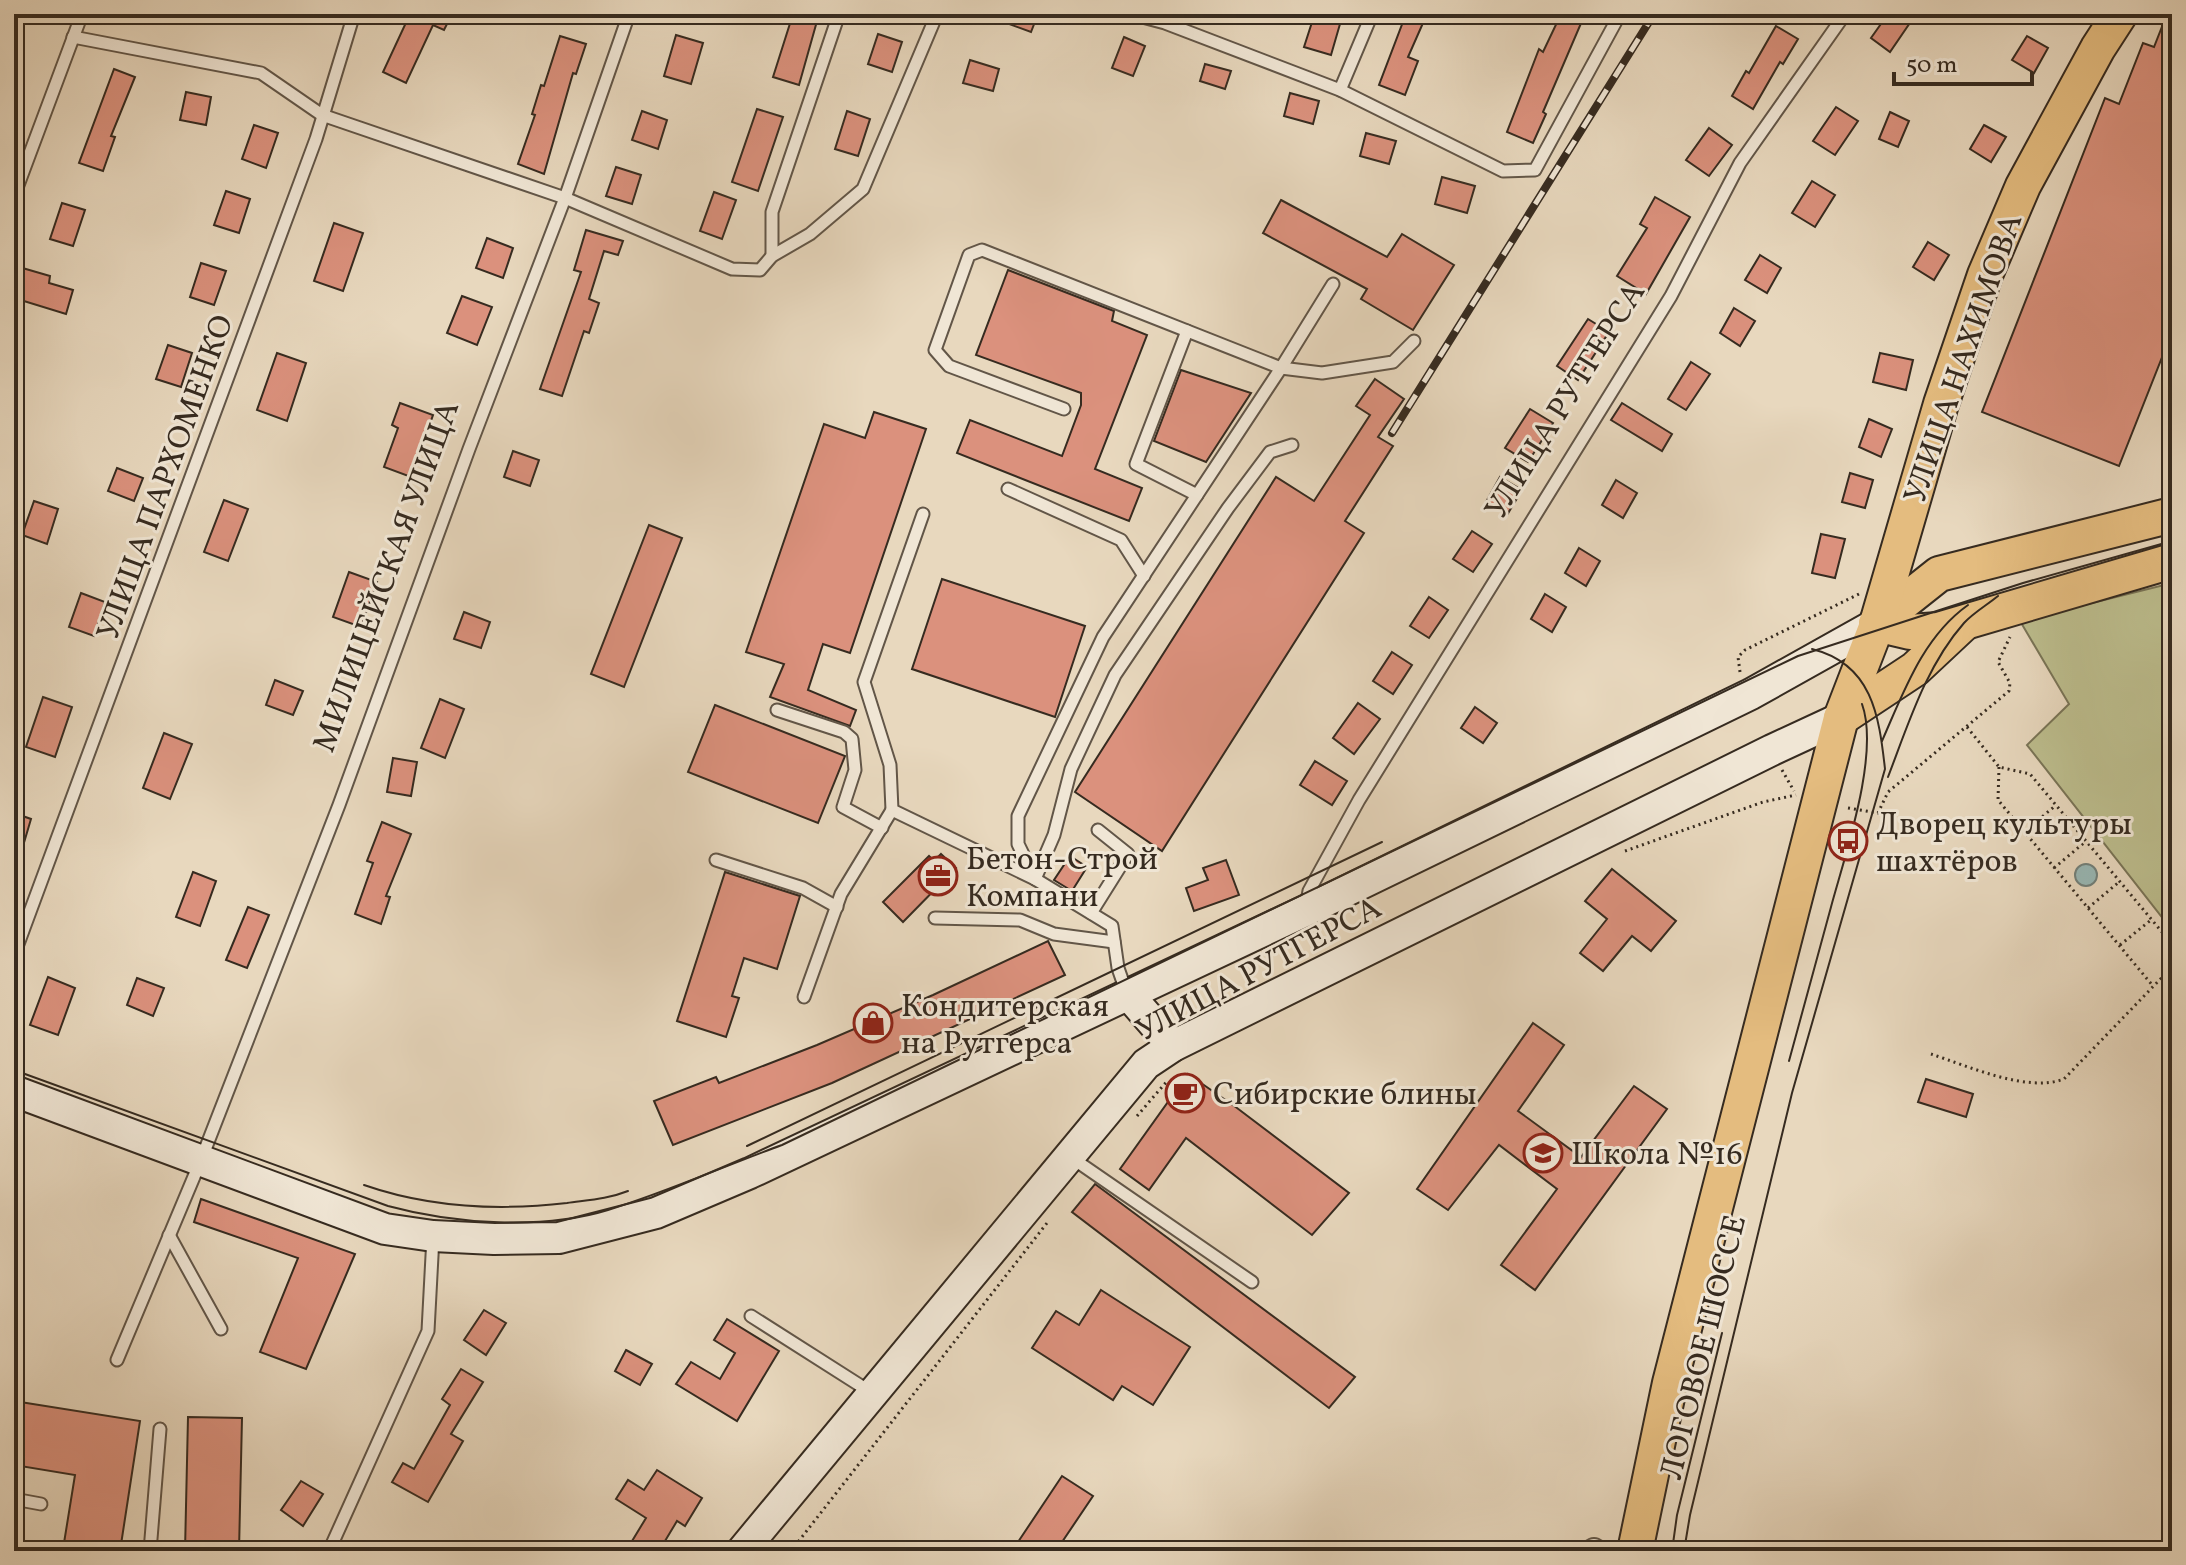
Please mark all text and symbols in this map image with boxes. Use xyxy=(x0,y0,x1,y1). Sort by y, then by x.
scale bar xyxy=(1894,36,2032,86)
text: 50 m xyxy=(1906,49,1958,83)
street label: УЛИЦА НАХИМОВА xyxy=(1895,208,2035,510)
street label: УЛИЦА РУТГЕРСА xyxy=(1476,275,1657,529)
street label: УЛИЦА ПАРХОМЕНКО xyxy=(87,309,246,647)
street label: МИЛИЦЕЙСКАЯ УЛИЦА xyxy=(304,395,472,759)
place label: Дворец культуры шахтёров xyxy=(1876,804,2132,885)
bus stop icon: Дворец культуры шахтёров xyxy=(1827,820,1869,862)
place label: Бетон-Строй Компани xyxy=(966,839,1158,920)
office icon: Бетон-Строй Компани xyxy=(917,855,959,897)
street label: УЛИЦА РУТГЕРСА xyxy=(1129,887,1390,1054)
place label: Кондитерская на Рутгерса xyxy=(901,986,1109,1067)
shop icon: Кондитерская на Рутгерса xyxy=(852,1002,894,1044)
cafe icon: Сибирские блины xyxy=(1164,1072,1206,1114)
place label: Сибирские блины xyxy=(1213,1074,1477,1118)
school or university icon: Школа №16 xyxy=(1522,1132,1564,1174)
place label: Школа №16 xyxy=(1571,1134,1743,1178)
street label: ЛОГОВОЕ ШОССЕ xyxy=(1651,1211,1759,1485)

